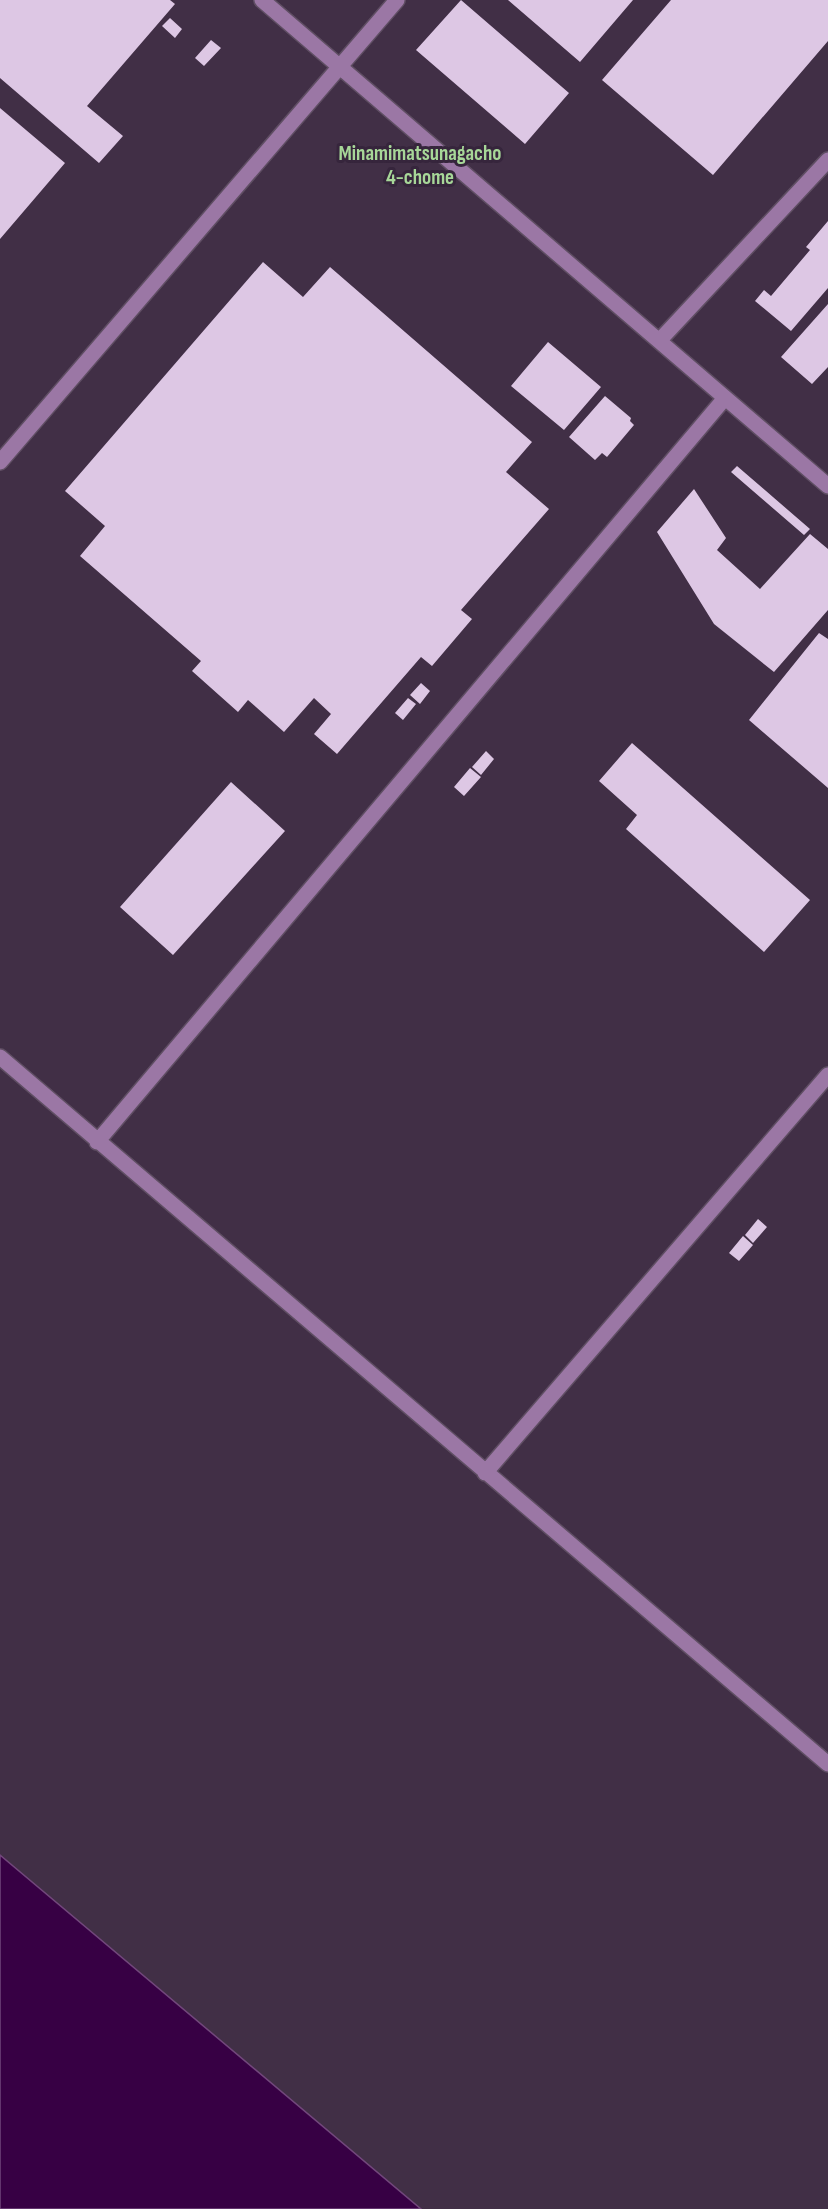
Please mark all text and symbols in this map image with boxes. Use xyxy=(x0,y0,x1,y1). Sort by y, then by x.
district label: Minamimatsunagacho 4-chome xyxy=(339,141,501,190)

